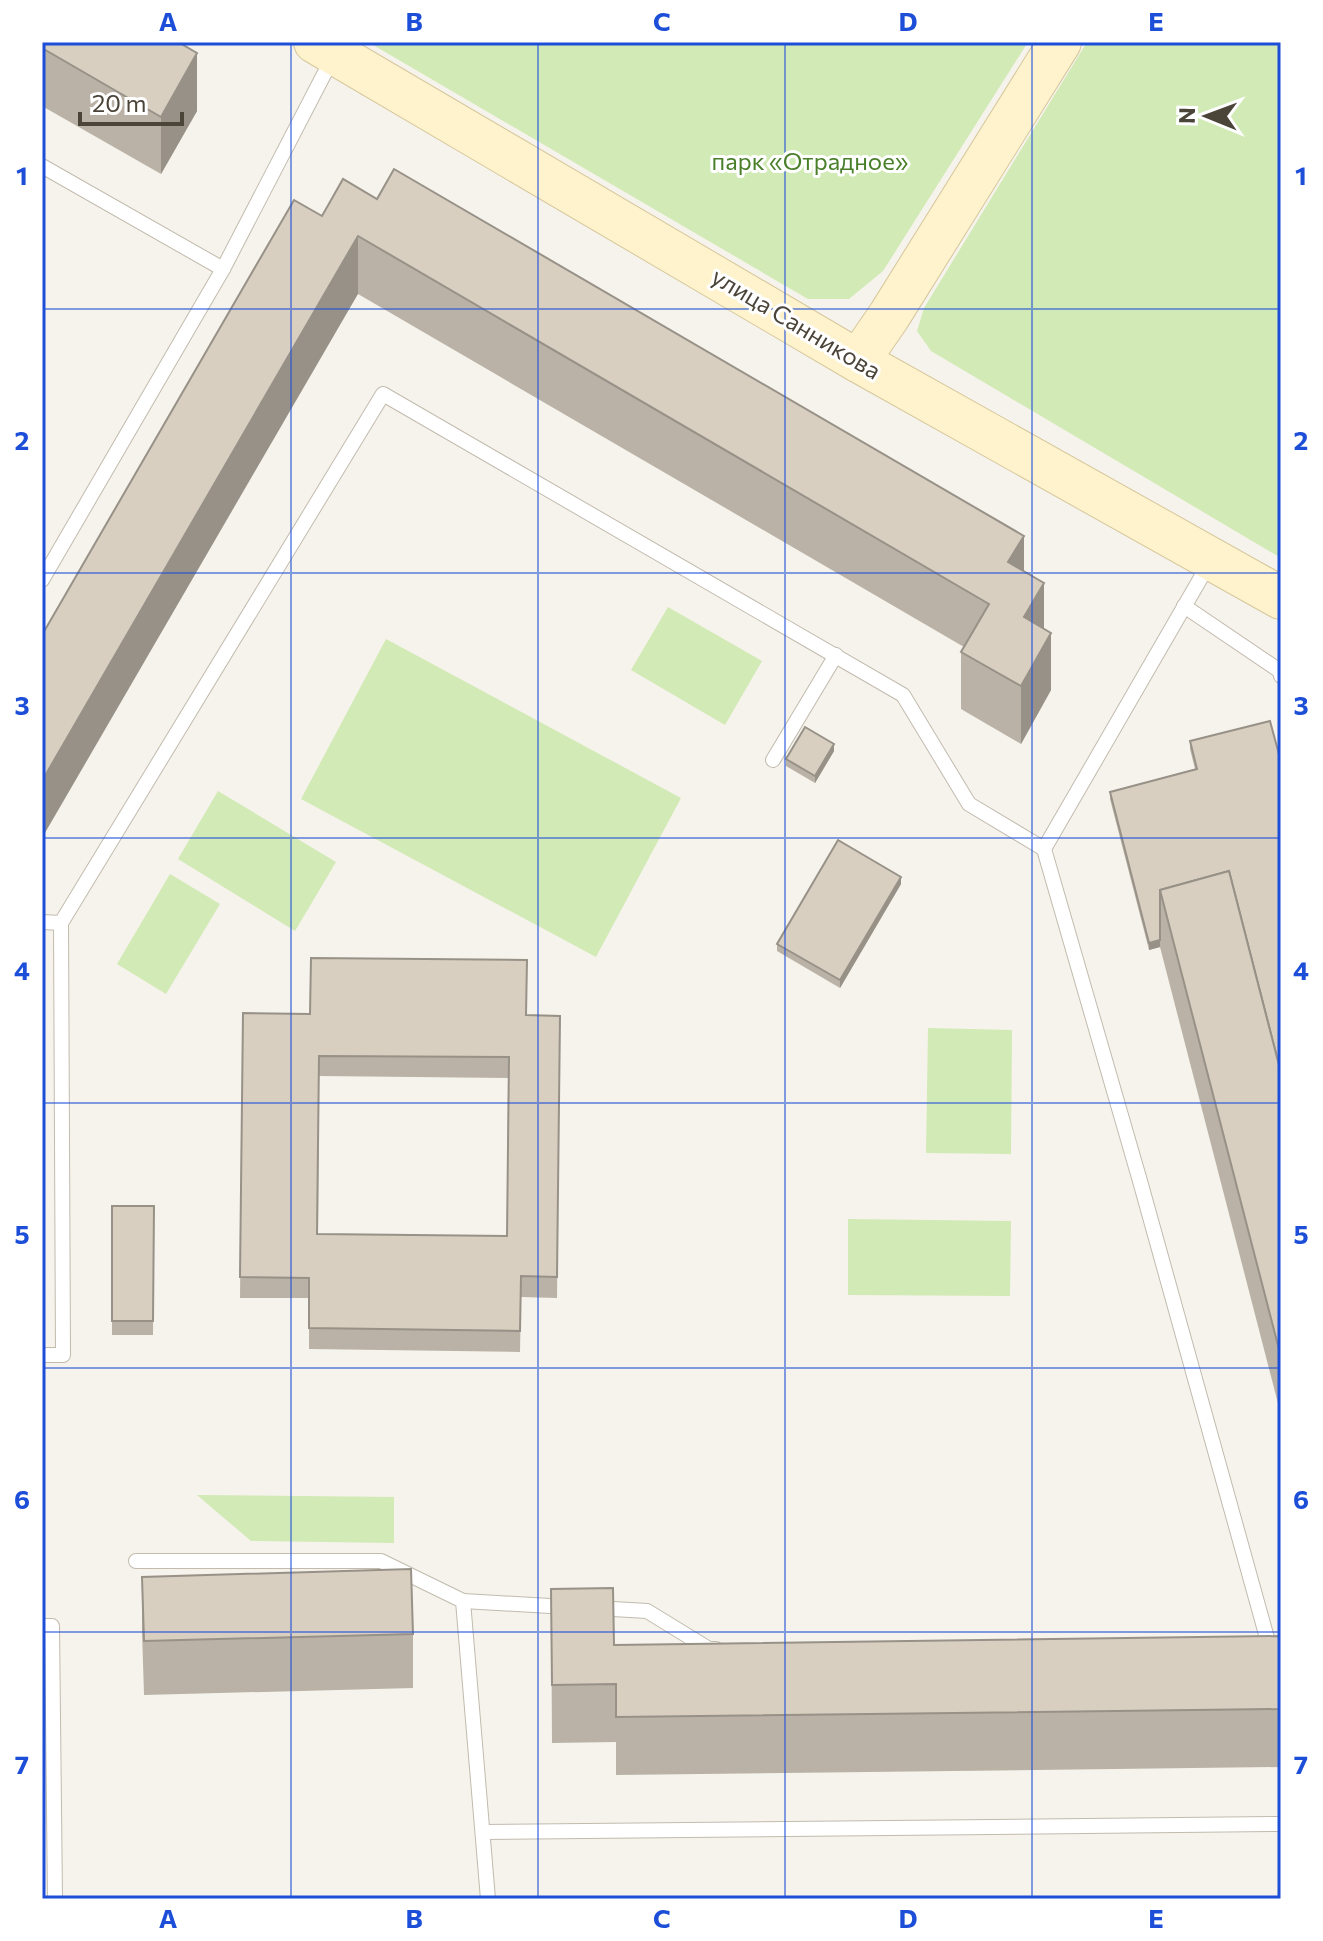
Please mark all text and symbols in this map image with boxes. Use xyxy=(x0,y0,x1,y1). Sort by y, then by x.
text: A xyxy=(159,5,178,36)
text: B xyxy=(405,5,423,36)
text: C xyxy=(653,5,671,36)
text: D xyxy=(898,5,918,36)
text: E xyxy=(1148,5,1164,36)
scale bar xyxy=(80,76,182,126)
north arrow xyxy=(1167,76,1247,156)
text: 20 m xyxy=(92,88,146,117)
text: N xyxy=(1173,107,1200,124)
park label: парк «Отрадное» xyxy=(712,146,908,175)
text: 1 xyxy=(16,159,28,190)
text: 1 xyxy=(1295,159,1307,190)
street label: улица Санникова xyxy=(707,261,887,385)
text: 2 xyxy=(15,424,29,455)
text: 2 xyxy=(1294,424,1308,455)
text: 3 xyxy=(14,689,30,720)
text: 3 xyxy=(1293,689,1309,720)
text: 4 xyxy=(14,954,30,985)
text: 4 xyxy=(1293,954,1309,985)
text: 5 xyxy=(14,1218,30,1249)
text: 5 xyxy=(1293,1218,1309,1249)
text: 6 xyxy=(14,1483,30,1514)
text: 6 xyxy=(1293,1483,1309,1514)
text: 7 xyxy=(15,1748,29,1779)
text: 7 xyxy=(1294,1748,1308,1779)
text: A xyxy=(159,1902,178,1933)
text: B xyxy=(405,1902,423,1933)
text: C xyxy=(653,1902,671,1933)
text: D xyxy=(898,1902,918,1933)
text: E xyxy=(1148,1902,1164,1933)

